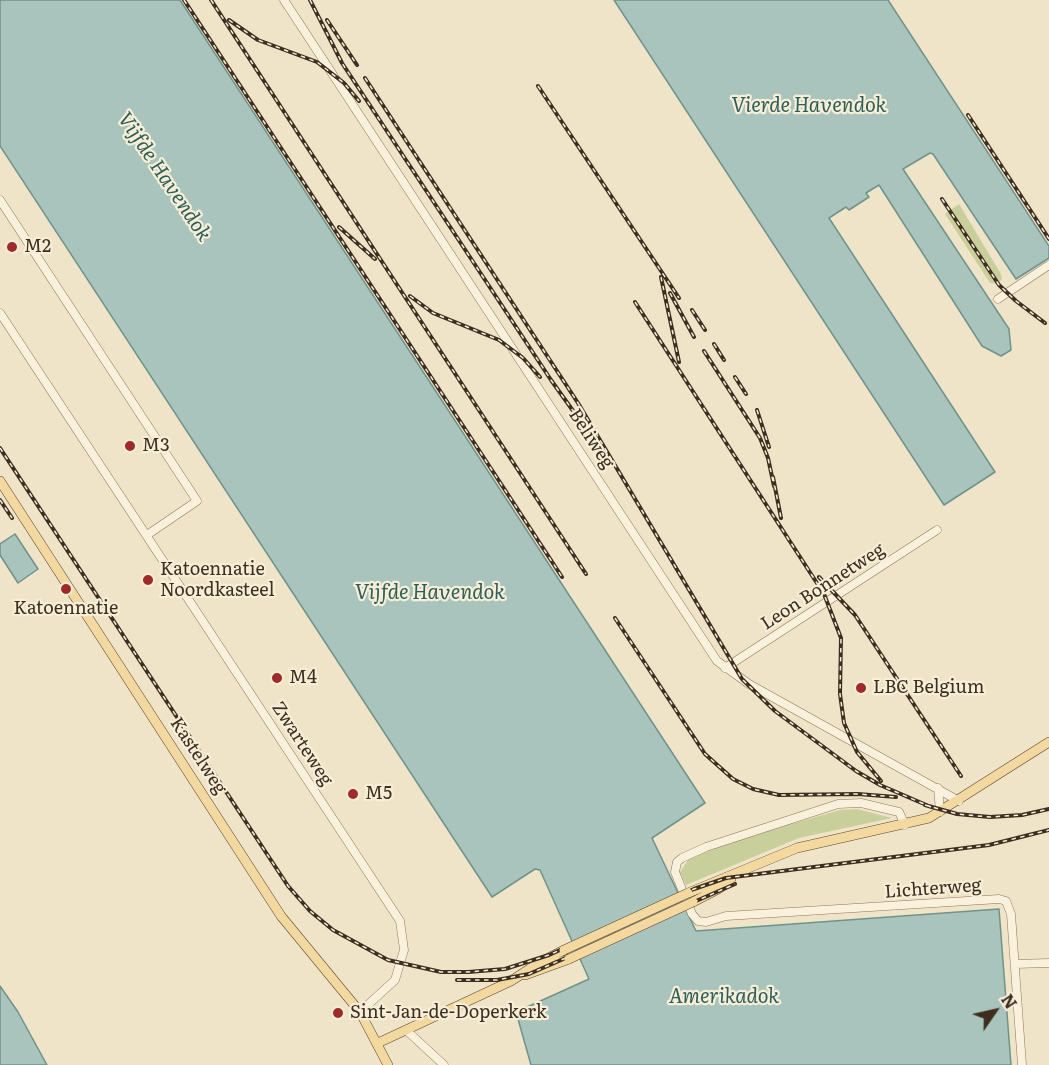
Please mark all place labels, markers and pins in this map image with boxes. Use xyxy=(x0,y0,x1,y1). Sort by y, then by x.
place label: M2 xyxy=(24,236,51,258)
marker: M2 xyxy=(5,240,19,254)
place label: M3 xyxy=(142,435,170,457)
marker: M3 xyxy=(123,439,137,453)
place label: Katoennatie Noordkasteel xyxy=(160,559,274,602)
marker: Katoennatie Noordkasteel xyxy=(141,573,155,587)
marker: Katoennatie xyxy=(59,582,73,596)
place label: Katoennatie xyxy=(14,598,118,620)
place label: M4 xyxy=(289,667,317,689)
marker: M4 xyxy=(270,671,284,685)
place label: LBC Belgium xyxy=(873,677,984,699)
marker: LBC Belgium xyxy=(854,681,868,695)
place label: M5 xyxy=(365,783,392,805)
marker: M5 xyxy=(346,787,360,801)
place label: Sint-Jan-de-Doperkerk xyxy=(350,1002,547,1024)
marker: Sint-Jan-de-Doperkerk xyxy=(331,1006,345,1020)

